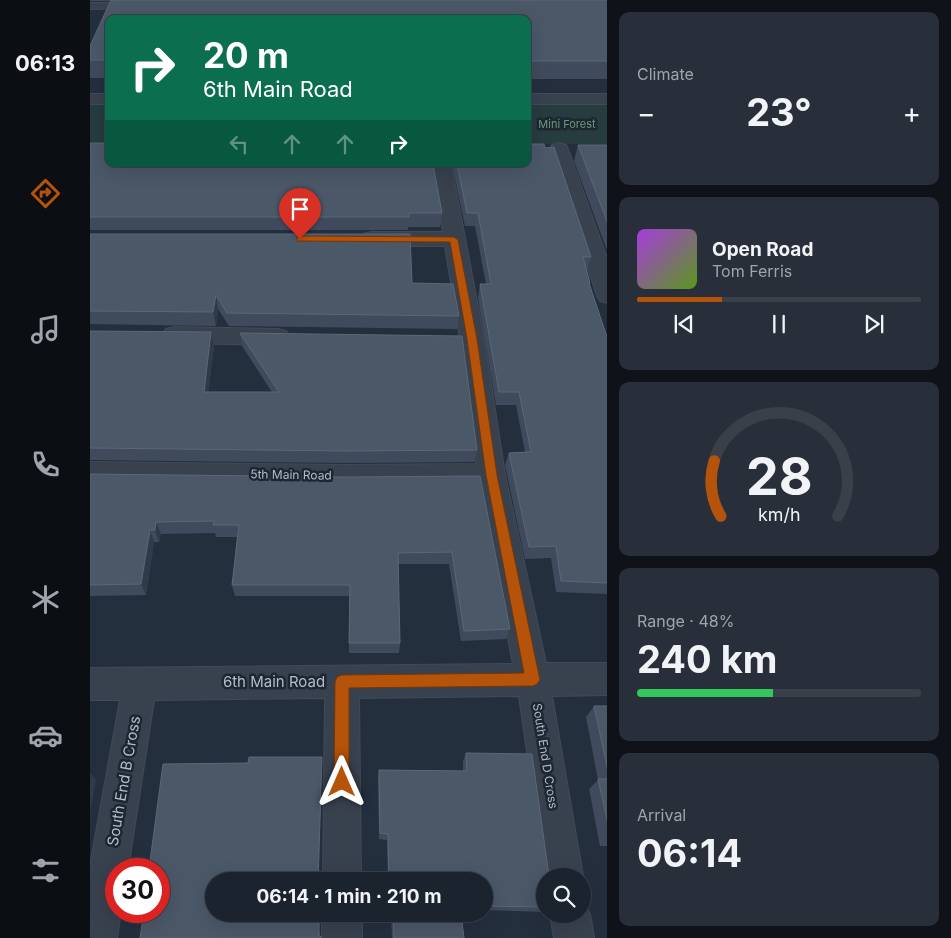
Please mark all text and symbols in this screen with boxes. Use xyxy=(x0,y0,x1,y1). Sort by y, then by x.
text: 20 m xyxy=(203,34,289,76)
icon: right xyxy=(120,35,185,100)
text: 06:13 xyxy=(15,50,75,76)
text: Climate xyxy=(637,64,694,84)
text: 6th Main Road xyxy=(203,76,353,102)
text: 23° xyxy=(746,89,812,135)
text: − xyxy=(637,96,656,130)
text: + xyxy=(902,96,921,130)
park label: Mini Forest xyxy=(538,117,596,131)
icon: left xyxy=(225,130,253,158)
icon: ahead xyxy=(278,130,306,158)
icon: ahead xyxy=(331,130,359,158)
icon: right xyxy=(384,130,412,158)
icon: directions xyxy=(28,176,63,211)
pin xyxy=(279,188,321,239)
icon: arrive xyxy=(286,195,314,223)
text: Open Road xyxy=(712,238,813,261)
text: Tom Ferris xyxy=(712,261,792,281)
icon: previous xyxy=(670,310,698,338)
icon: pause xyxy=(765,310,793,338)
icon: next xyxy=(860,310,888,338)
icon: music xyxy=(28,312,63,347)
text: 28 xyxy=(746,445,812,508)
icon: phone xyxy=(28,447,63,482)
street label: 5th Main Road xyxy=(250,466,332,483)
text: km/h xyxy=(758,504,800,525)
icon: climate xyxy=(28,582,63,617)
text: Range · 48% xyxy=(637,611,734,631)
text: 240 km xyxy=(637,636,777,682)
street label: 6th Main Road xyxy=(223,672,325,691)
street label: South End D Cross xyxy=(530,702,561,810)
street label: South End B Cross xyxy=(103,714,144,848)
icon: car xyxy=(28,718,63,753)
position arrow xyxy=(315,755,367,807)
text: Arrival xyxy=(637,805,686,825)
text: 06:14 xyxy=(637,830,742,876)
icon: filters xyxy=(28,853,63,888)
speed limit sign: 30 xyxy=(105,858,170,923)
map controls xyxy=(536,868,591,923)
button: search xyxy=(536,868,591,923)
text: 06:14 · 1 min · 210 m xyxy=(256,885,442,908)

